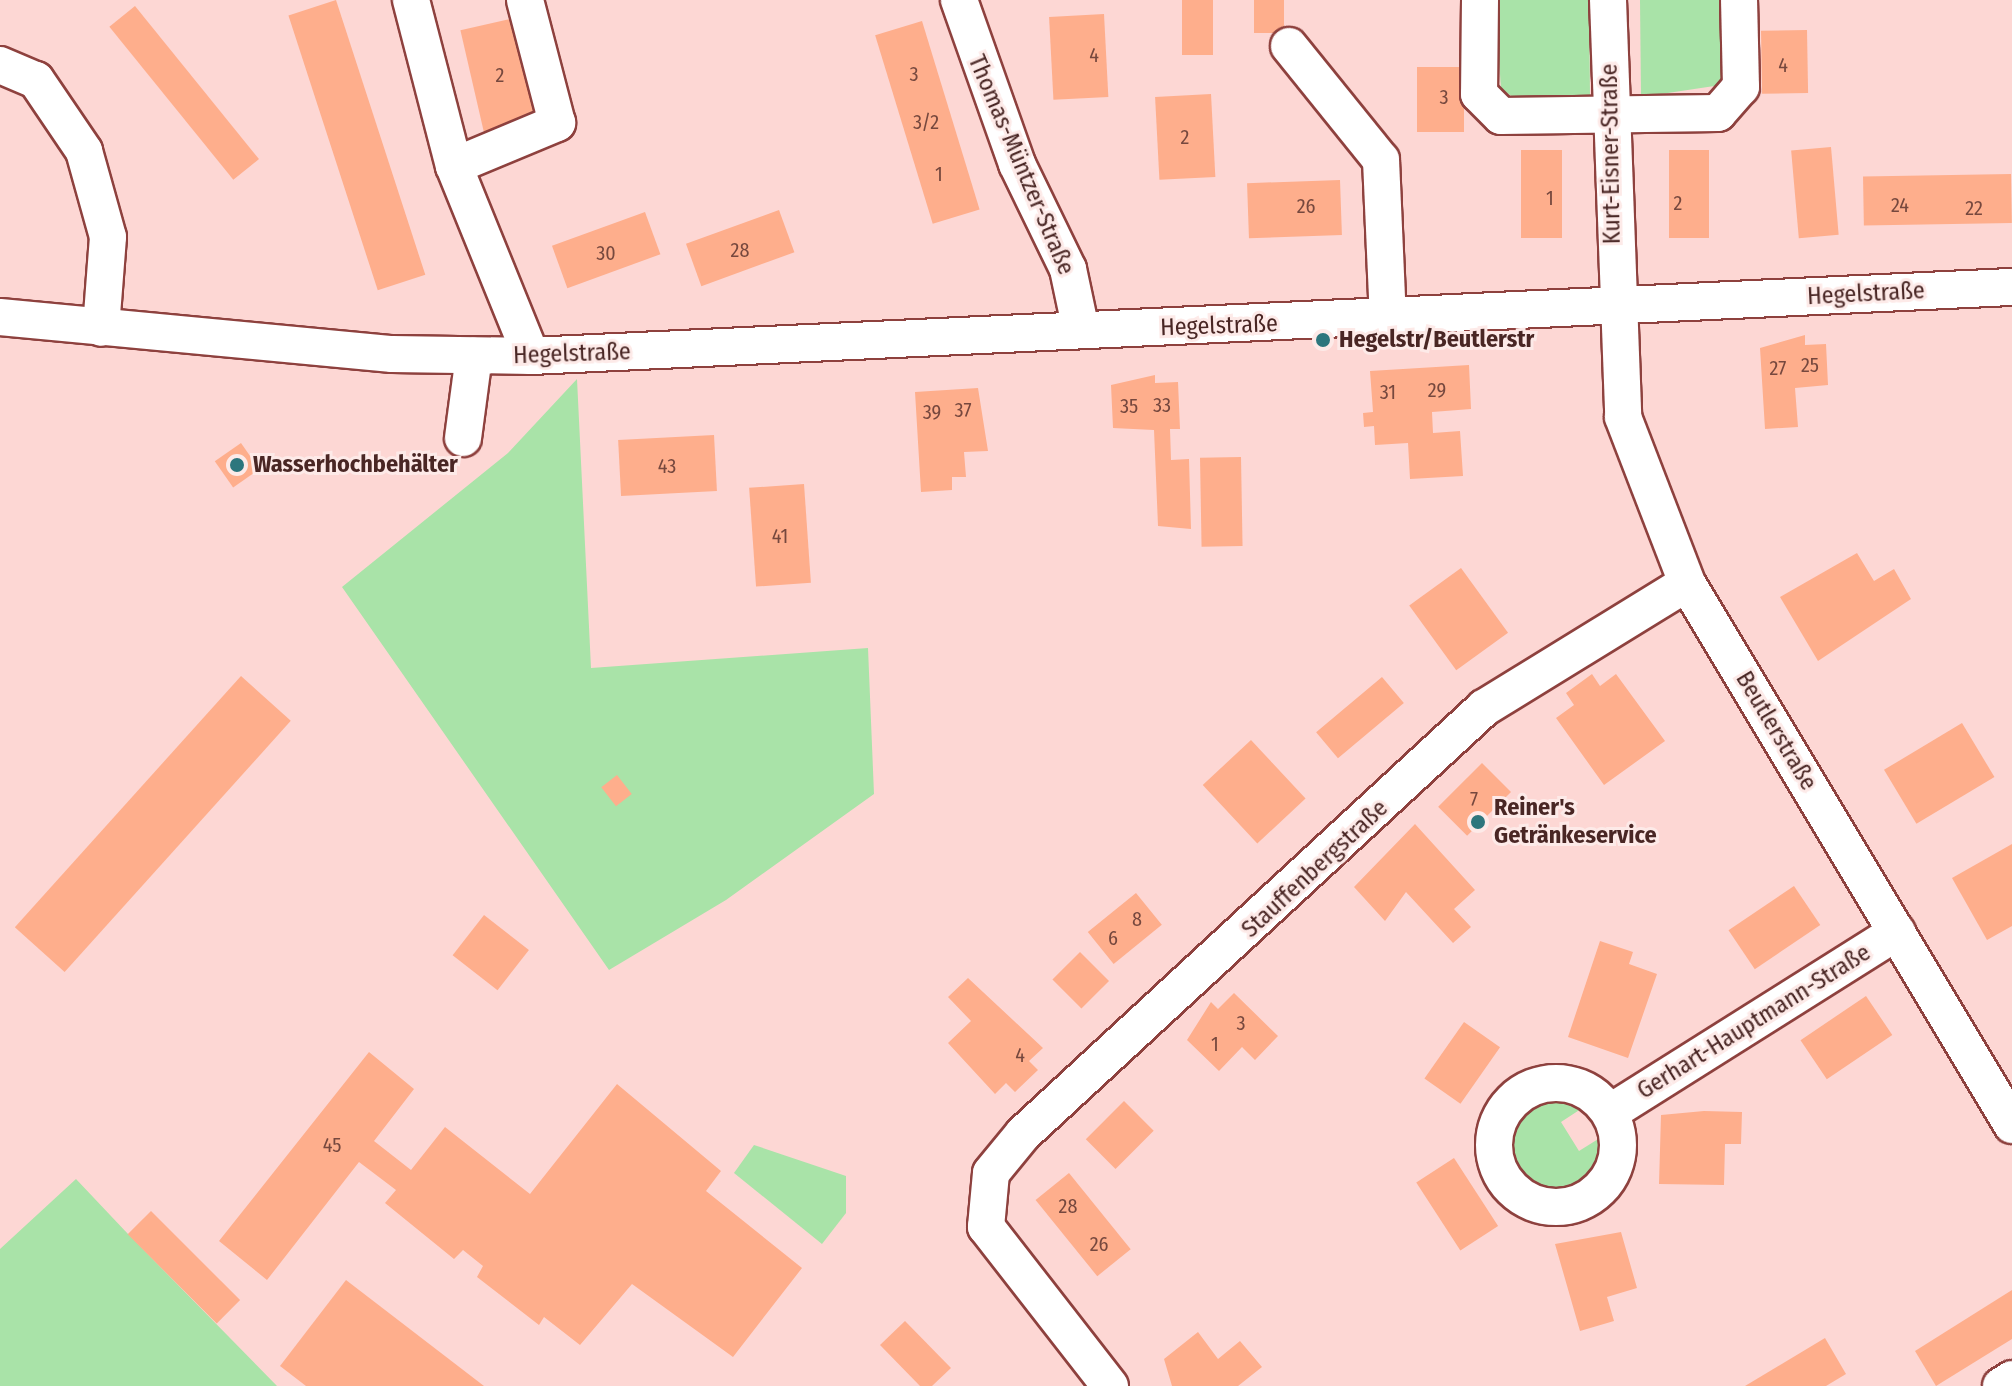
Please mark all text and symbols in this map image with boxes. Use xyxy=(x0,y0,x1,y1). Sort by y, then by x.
house number: 4 xyxy=(1089,43,1099,67)
street label: Thomas-Müntzer-Straße xyxy=(962,51,1080,279)
house number: 4 xyxy=(1778,53,1788,77)
house number: 3 xyxy=(909,62,919,86)
house number: 2 xyxy=(496,63,504,87)
street label: Kurt-Eisner-Straße xyxy=(1595,63,1627,245)
house number: 3 xyxy=(1439,85,1449,109)
house number: 3/2 xyxy=(913,110,939,134)
house number: 2 xyxy=(1181,125,1189,149)
house number: 1 xyxy=(935,162,943,186)
house number: 1 xyxy=(1546,186,1554,210)
house number: 2 xyxy=(1674,191,1682,215)
house number: 24 xyxy=(1891,193,1909,217)
house number: 26 xyxy=(1297,194,1315,218)
house number: 22 xyxy=(1965,196,1983,220)
house number: 28 xyxy=(731,238,749,262)
house number: 30 xyxy=(596,241,616,265)
street label: Hegelstraße xyxy=(1806,277,1926,311)
street label: Hegelstraße xyxy=(1160,310,1278,342)
place label: Hegelstr/Beutlerstr xyxy=(1339,326,1534,354)
marker: Hegelstr/Beutlerstr xyxy=(1314,331,1332,349)
street label: Hegelstraße xyxy=(513,338,631,370)
house number: 25 xyxy=(1801,353,1819,377)
house number: 27 xyxy=(1770,356,1786,380)
house number: 29 xyxy=(1428,378,1446,402)
house number: 31 xyxy=(1380,380,1396,404)
house number: 33 xyxy=(1153,393,1171,417)
house number: 35 xyxy=(1120,394,1138,418)
house number: 37 xyxy=(954,398,972,422)
house number: 39 xyxy=(923,400,941,424)
place label: Wasserhochbehälter xyxy=(253,451,458,479)
house number: 43 xyxy=(658,454,676,478)
marker: Wasserhochbehälter xyxy=(228,456,246,474)
house number: 41 xyxy=(772,524,788,548)
street label: Beutlerstraße xyxy=(1729,666,1823,796)
house number: 7 xyxy=(1470,787,1478,811)
street label: Stauffenbergstraße xyxy=(1236,794,1394,944)
place label: Reiner's Getränkeservice xyxy=(1494,794,1657,850)
marker: Reiner's Getränkeservice xyxy=(1469,813,1487,831)
house number: 8 xyxy=(1132,907,1142,931)
house number: 6 xyxy=(1108,926,1118,950)
street label: Gerhart-Hauptmann-Straße xyxy=(1632,938,1876,1106)
house number: 3 xyxy=(1236,1011,1246,1035)
house number: 1 xyxy=(1211,1032,1219,1056)
house number: 4 xyxy=(1015,1043,1025,1067)
house number: 45 xyxy=(323,1133,341,1157)
house number: 28 xyxy=(1059,1194,1077,1218)
house number: 26 xyxy=(1090,1232,1108,1256)

